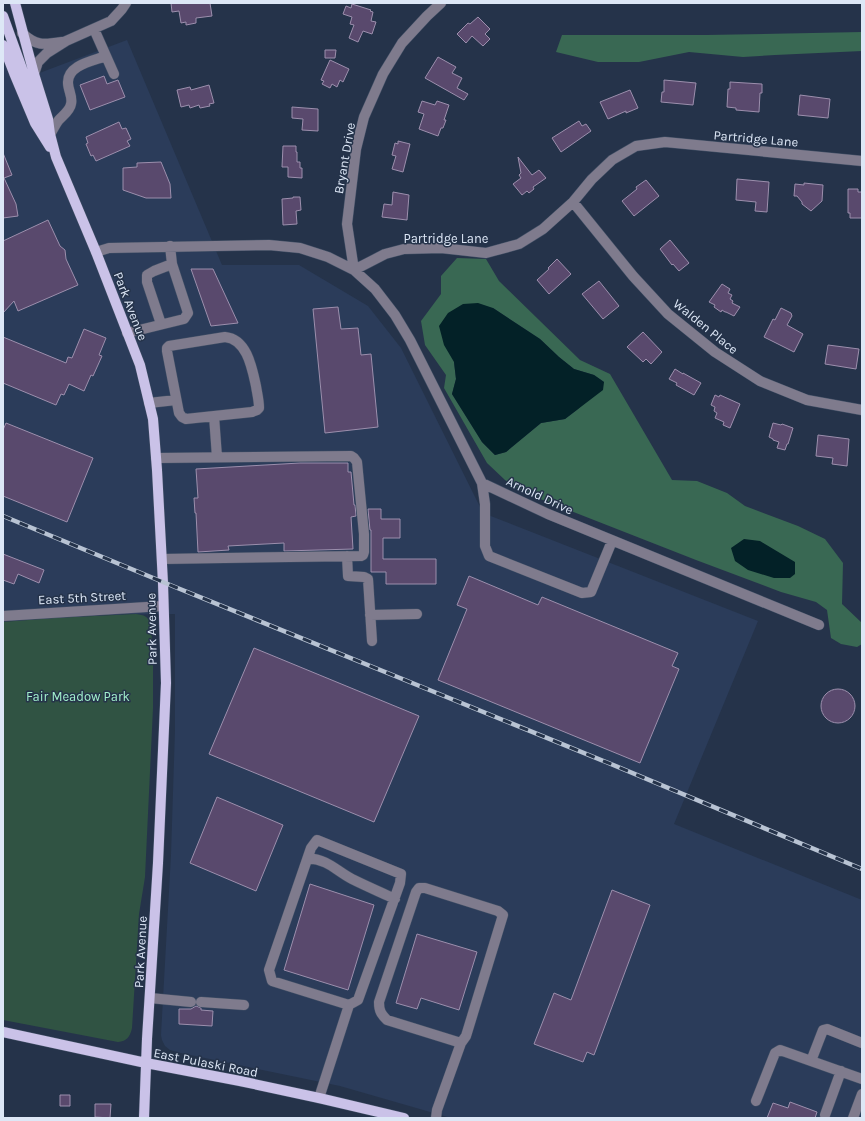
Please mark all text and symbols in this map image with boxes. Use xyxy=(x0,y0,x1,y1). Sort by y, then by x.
street label: Bryant Drive xyxy=(331,121,358,195)
street label: Partridge Lane xyxy=(713,127,799,150)
street label: Partridge Lane xyxy=(403,231,489,246)
street label: Park Avenue xyxy=(111,270,151,343)
street label: Walden Place xyxy=(670,296,741,357)
street label: Arnold Drive xyxy=(504,473,576,518)
street label: East 5th Street xyxy=(38,588,127,607)
street label: Park Avenue xyxy=(143,592,160,665)
park label: Fair Meadow Park xyxy=(26,689,130,704)
street label: Park Avenue xyxy=(131,915,150,988)
street label: East Pulaski Road xyxy=(152,1045,259,1080)

